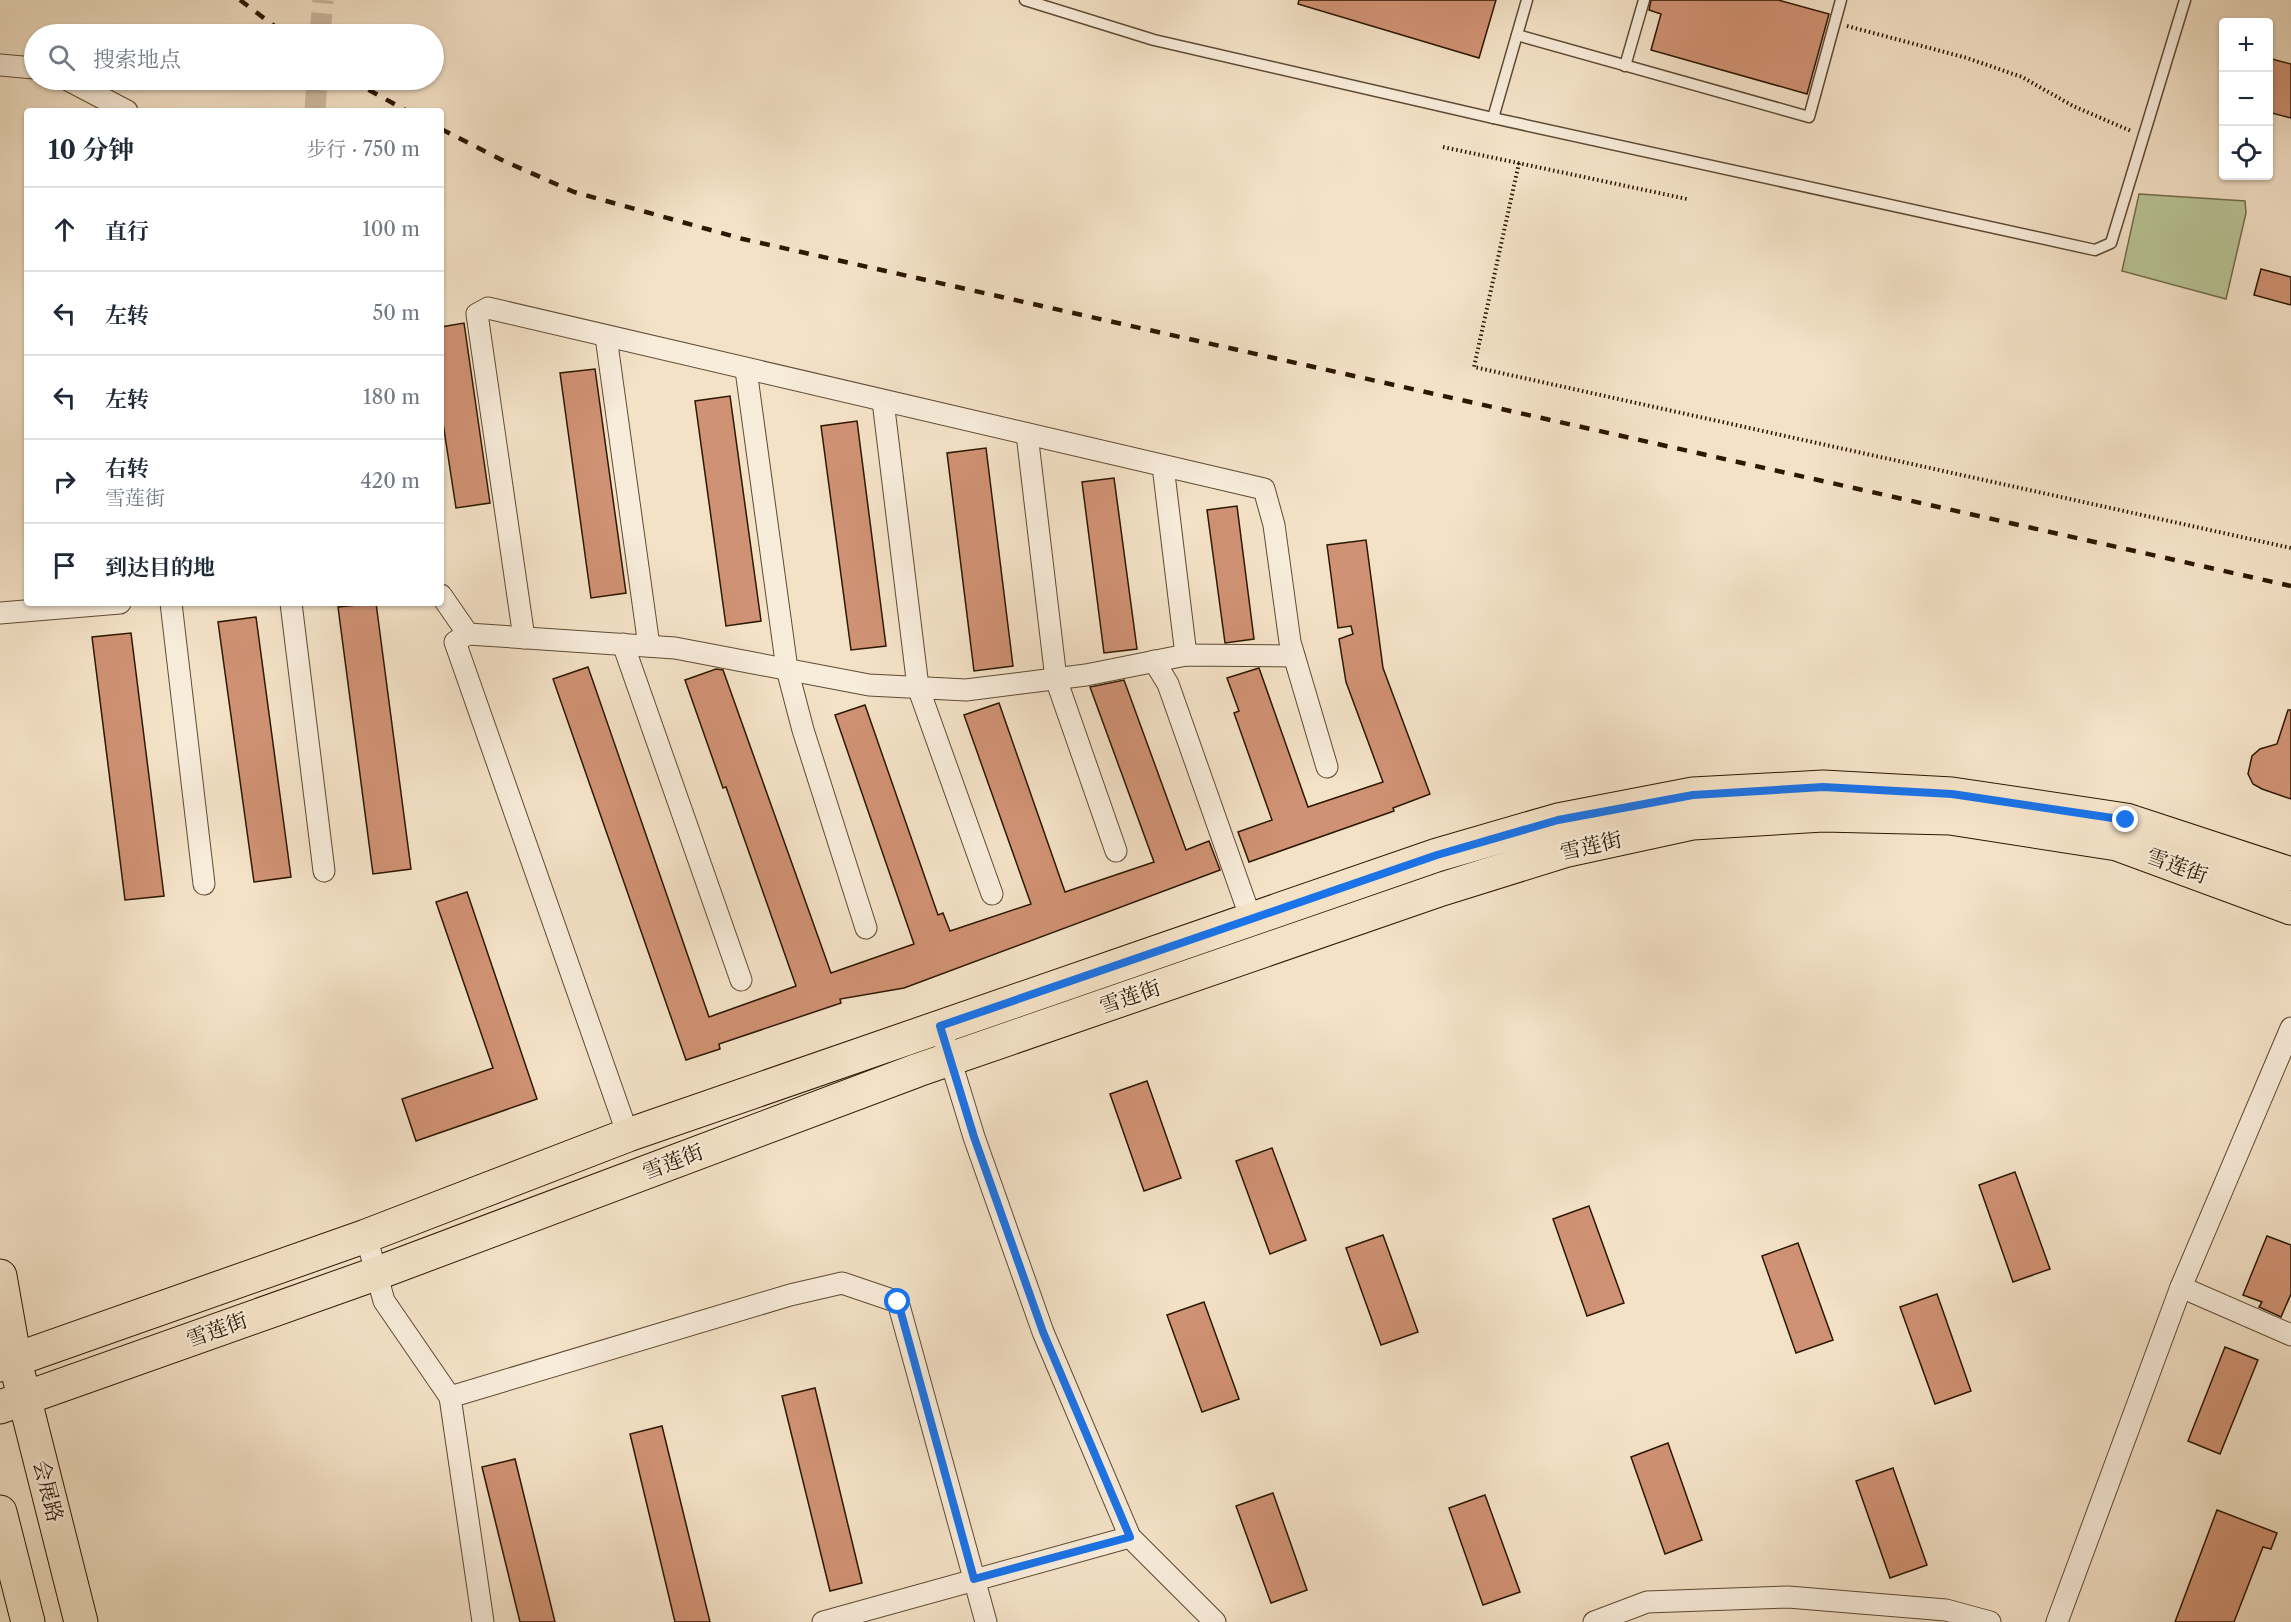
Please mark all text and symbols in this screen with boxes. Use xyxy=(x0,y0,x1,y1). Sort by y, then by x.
map controls xyxy=(2219,18,2273,180)
button: + xyxy=(2219,18,2273,72)
search box xyxy=(24,24,444,90)
icon: search xyxy=(45,41,78,74)
text: 搜索地点 xyxy=(93,46,181,73)
button: − xyxy=(2219,72,2273,126)
button: locate xyxy=(2219,126,2273,180)
text: 10 分钟 xyxy=(48,134,135,166)
text: 步行 · 750 m xyxy=(306,137,420,161)
icon: ahead xyxy=(48,213,81,246)
text: 100 m xyxy=(362,217,420,241)
text: 直行 xyxy=(105,218,149,245)
icon: left xyxy=(48,297,81,330)
text: 50 m xyxy=(373,301,420,325)
text: 左转 xyxy=(105,302,149,329)
icon: left xyxy=(48,381,81,414)
text: 180 m xyxy=(363,385,420,409)
text: 左转 xyxy=(105,386,149,413)
text: 右转 xyxy=(105,455,149,482)
icon: right xyxy=(48,465,81,498)
text: 420 m xyxy=(360,469,420,493)
text: 雪莲街 xyxy=(105,486,165,510)
icon: arrive xyxy=(48,549,81,582)
text: 到达目的地 xyxy=(105,554,215,581)
route end xyxy=(2112,806,2138,832)
street label: 雪莲街 xyxy=(1557,826,1624,865)
street label: 雪莲街 xyxy=(2143,843,2211,888)
street label: 雪莲街 xyxy=(1096,974,1164,1019)
street label: 雪莲街 xyxy=(639,1139,707,1184)
route start xyxy=(884,1288,910,1314)
street label: 雪莲街 xyxy=(183,1307,251,1352)
street label: 会展路 xyxy=(29,1457,68,1524)

